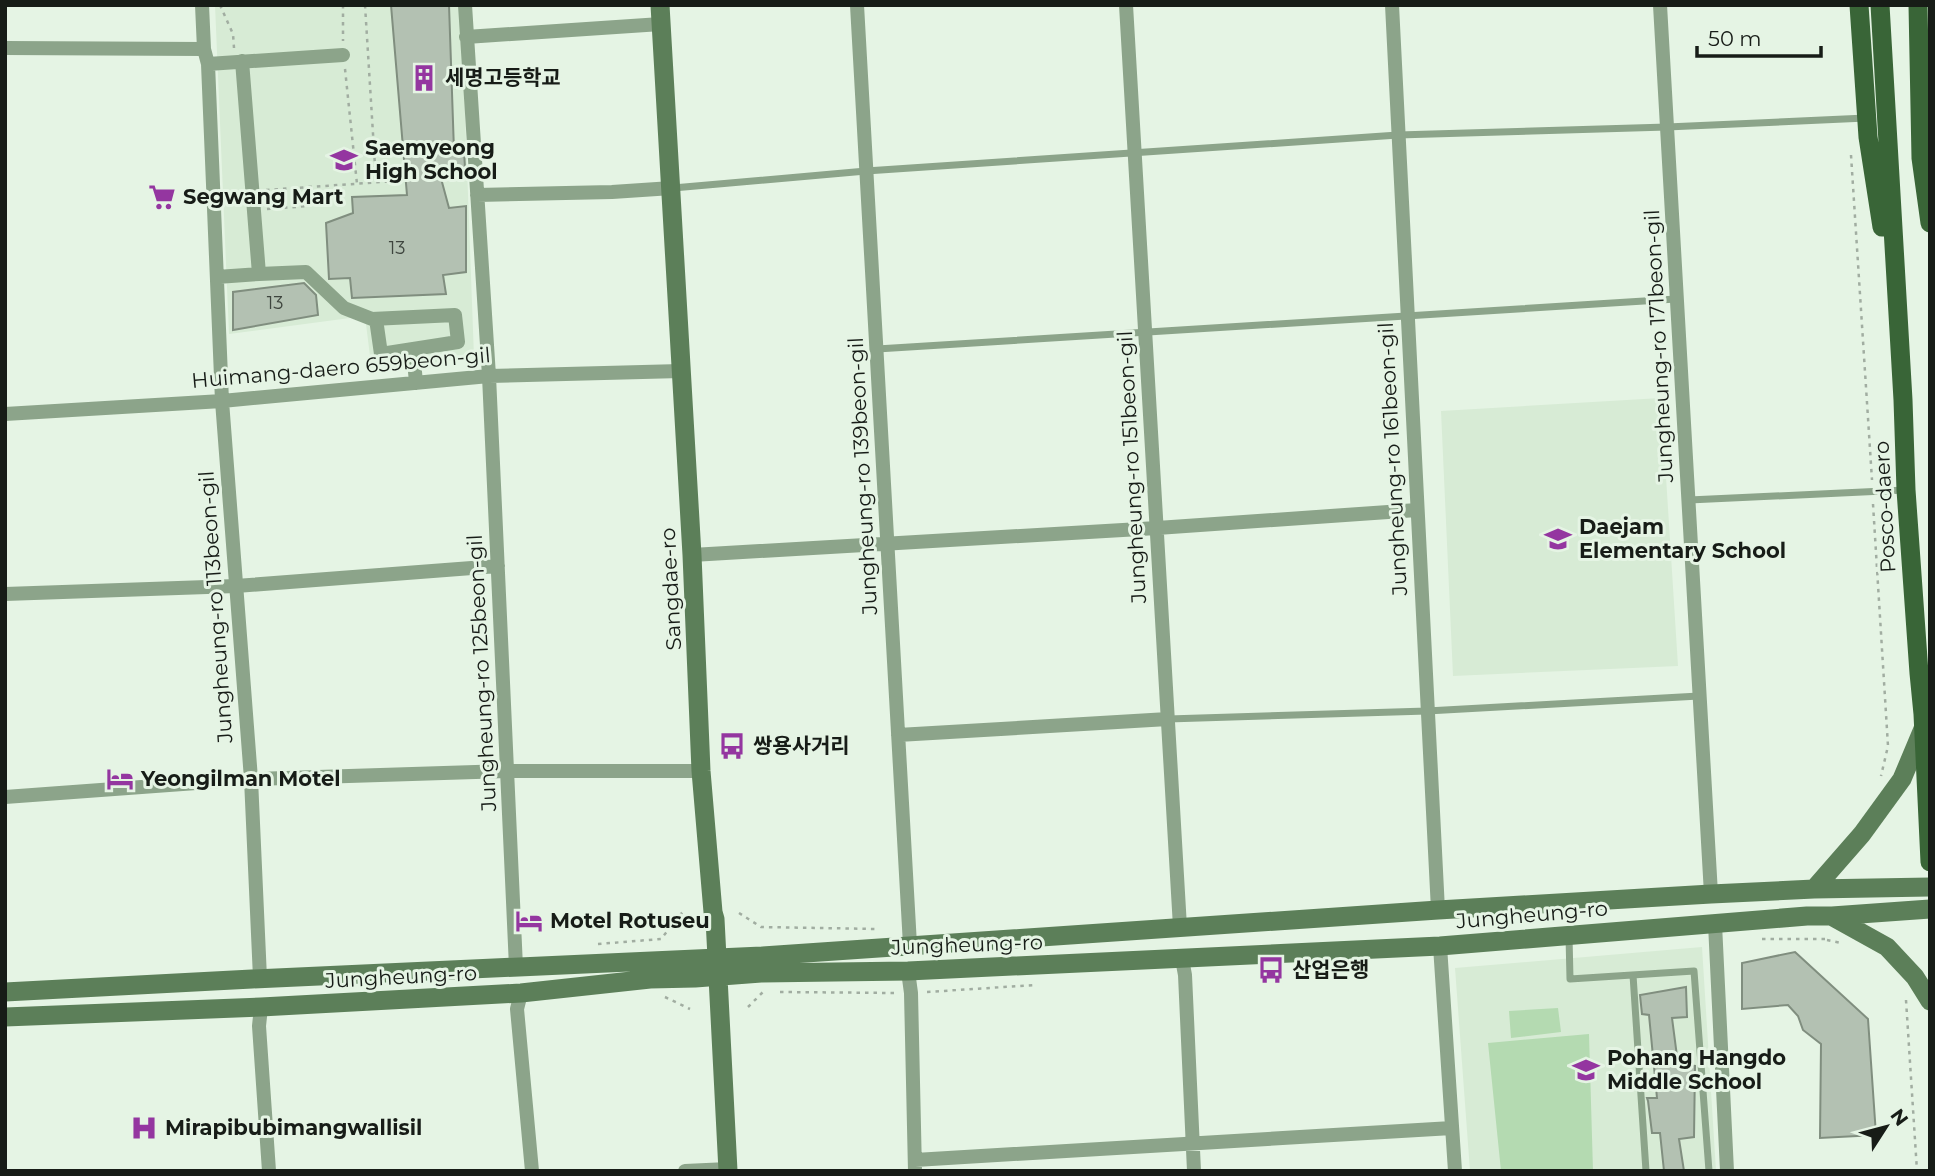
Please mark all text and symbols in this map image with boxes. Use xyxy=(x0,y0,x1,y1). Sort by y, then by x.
scale bar xyxy=(1697,14,1821,58)
text: 50 m xyxy=(1708,26,1762,51)
building icon: 세명고등학교 xyxy=(409,63,439,93)
place label: 세명고등학교 xyxy=(445,65,561,90)
place label: Saemyeong High School xyxy=(365,135,498,184)
school or university icon: Saemyeong High School xyxy=(329,145,359,175)
supermarket icon: Segwang Mart xyxy=(147,182,177,212)
place label: Segwang Mart xyxy=(183,184,343,209)
street label: Jungheung-ro 171beon-gil xyxy=(1639,209,1678,484)
house number: 13 xyxy=(389,237,405,259)
house number: 13 xyxy=(267,292,283,314)
street label: Jungheung-ro 161beon-gil xyxy=(1373,322,1412,597)
street label: Jungheung-ro 151beon-gil xyxy=(1112,330,1151,605)
street label: Jungheung-ro 139beon-gil xyxy=(843,337,882,617)
street label: Huimang-daero 659beon-gil xyxy=(190,342,492,393)
street label: Posco-daero xyxy=(1869,440,1900,574)
street label: Jungheung-ro 113beon-gil xyxy=(194,470,238,745)
place label: Daejam Elementary School xyxy=(1579,514,1786,563)
school or university icon: Daejam Elementary School xyxy=(1543,524,1573,554)
street label: Sangdae-ro xyxy=(655,527,686,651)
street label: Jungheung-ro 125beon-gil xyxy=(462,534,501,813)
bus stop icon: 쌍용사거리 xyxy=(717,731,747,761)
place label: 쌍용사거리 xyxy=(753,733,850,758)
hotel icon: Yeongilman Motel xyxy=(105,764,135,794)
place label: Yeongilman Motel xyxy=(140,766,340,791)
street label: Jungheung-ro xyxy=(1454,895,1609,934)
hotel icon: Motel Rotuseu xyxy=(514,906,544,936)
place label: Motel Rotuseu xyxy=(550,908,710,933)
street label: Jungheung-ro xyxy=(890,929,1043,960)
bus stop icon: 산업은행 xyxy=(1256,955,1286,985)
place label: 산업은행 xyxy=(1292,957,1369,982)
street label: Jungheung-ro xyxy=(323,960,478,993)
place label: Pohang Hangdo Middle School xyxy=(1607,1045,1786,1094)
school or university icon: Pohang Hangdo Middle School xyxy=(1571,1055,1601,1085)
north arrow xyxy=(1851,1092,1921,1162)
text: N xyxy=(1886,1104,1913,1130)
hospital icon: Mirapibubimangwallisil xyxy=(129,1113,159,1143)
place label: Mirapibubimangwallisil xyxy=(165,1115,422,1140)

